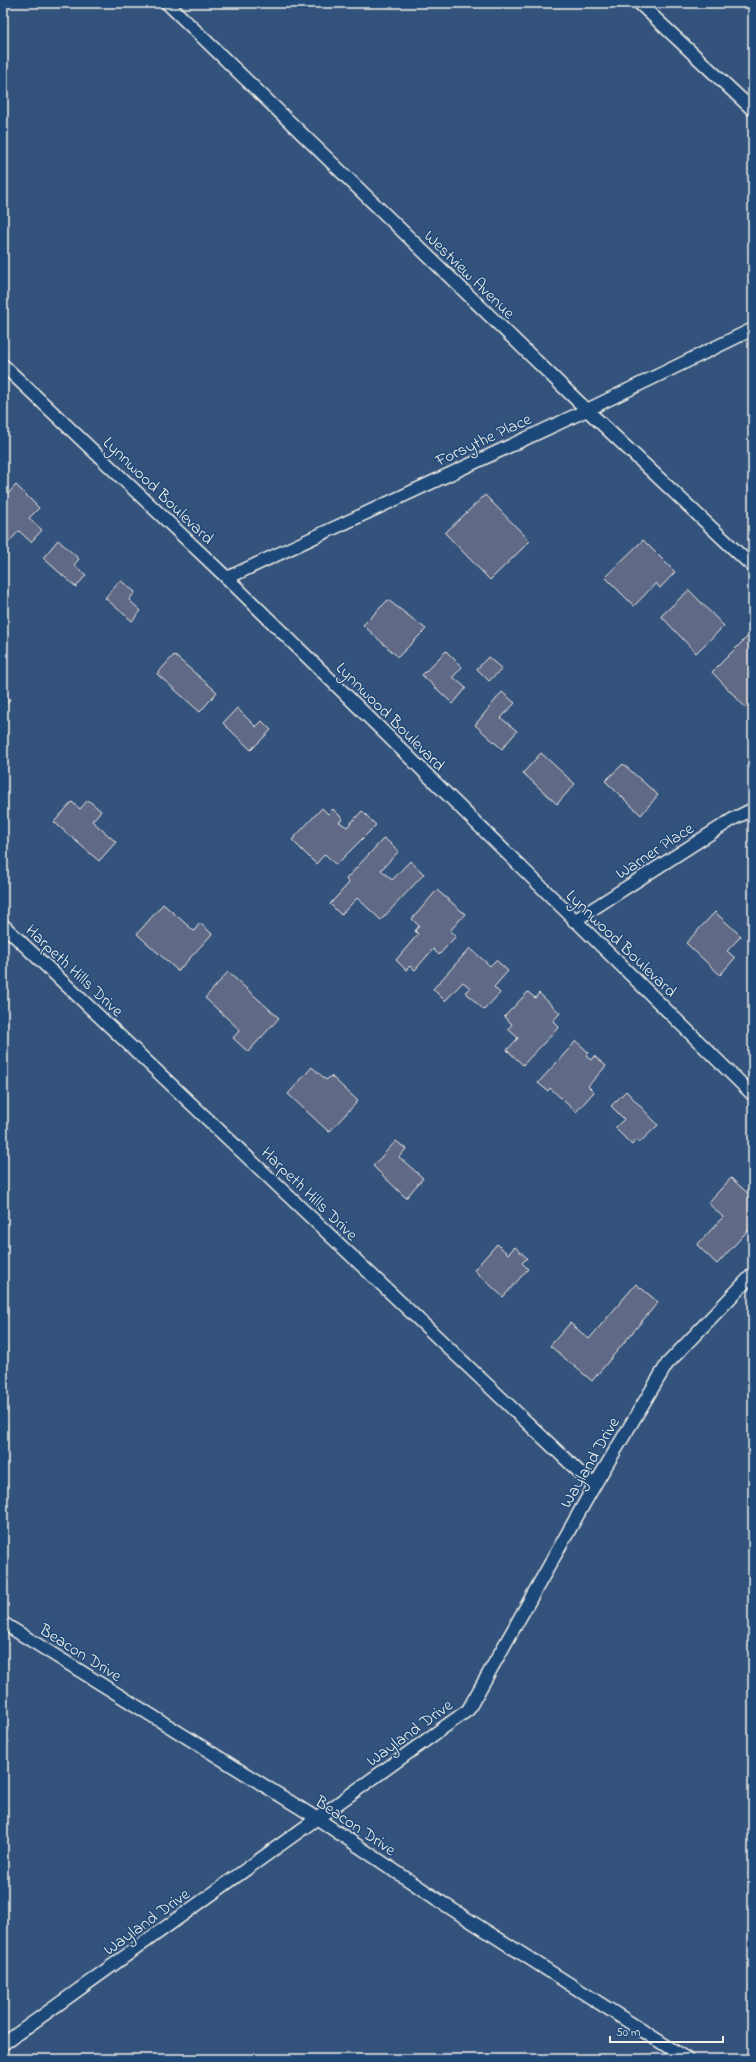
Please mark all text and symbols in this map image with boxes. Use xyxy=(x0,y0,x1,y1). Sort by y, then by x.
street label: Westview Avenue xyxy=(418,225,521,326)
street label: Forsythe Place xyxy=(431,407,537,475)
street label: Lynnwood Boulevard xyxy=(96,431,219,552)
street label: Lynnwood Boulevard xyxy=(329,657,451,779)
street label: Warner Place xyxy=(611,816,699,886)
street label: Lynnwood Boulevard xyxy=(559,884,682,1005)
street label: Harpeth Hills Drive xyxy=(19,919,129,1024)
street label: Harpeth Hills Drive xyxy=(255,1141,363,1247)
street label: Wayland Drive xyxy=(554,1412,628,1513)
street label: Beacon Drive xyxy=(33,1618,126,1689)
street label: Wayland Drive xyxy=(361,1693,459,1774)
street label: Beacon Drive xyxy=(309,1789,401,1863)
street label: Wayland Drive xyxy=(98,1882,196,1963)
scale bar xyxy=(610,2018,723,2044)
text: 50 m xyxy=(616,2024,640,2042)

